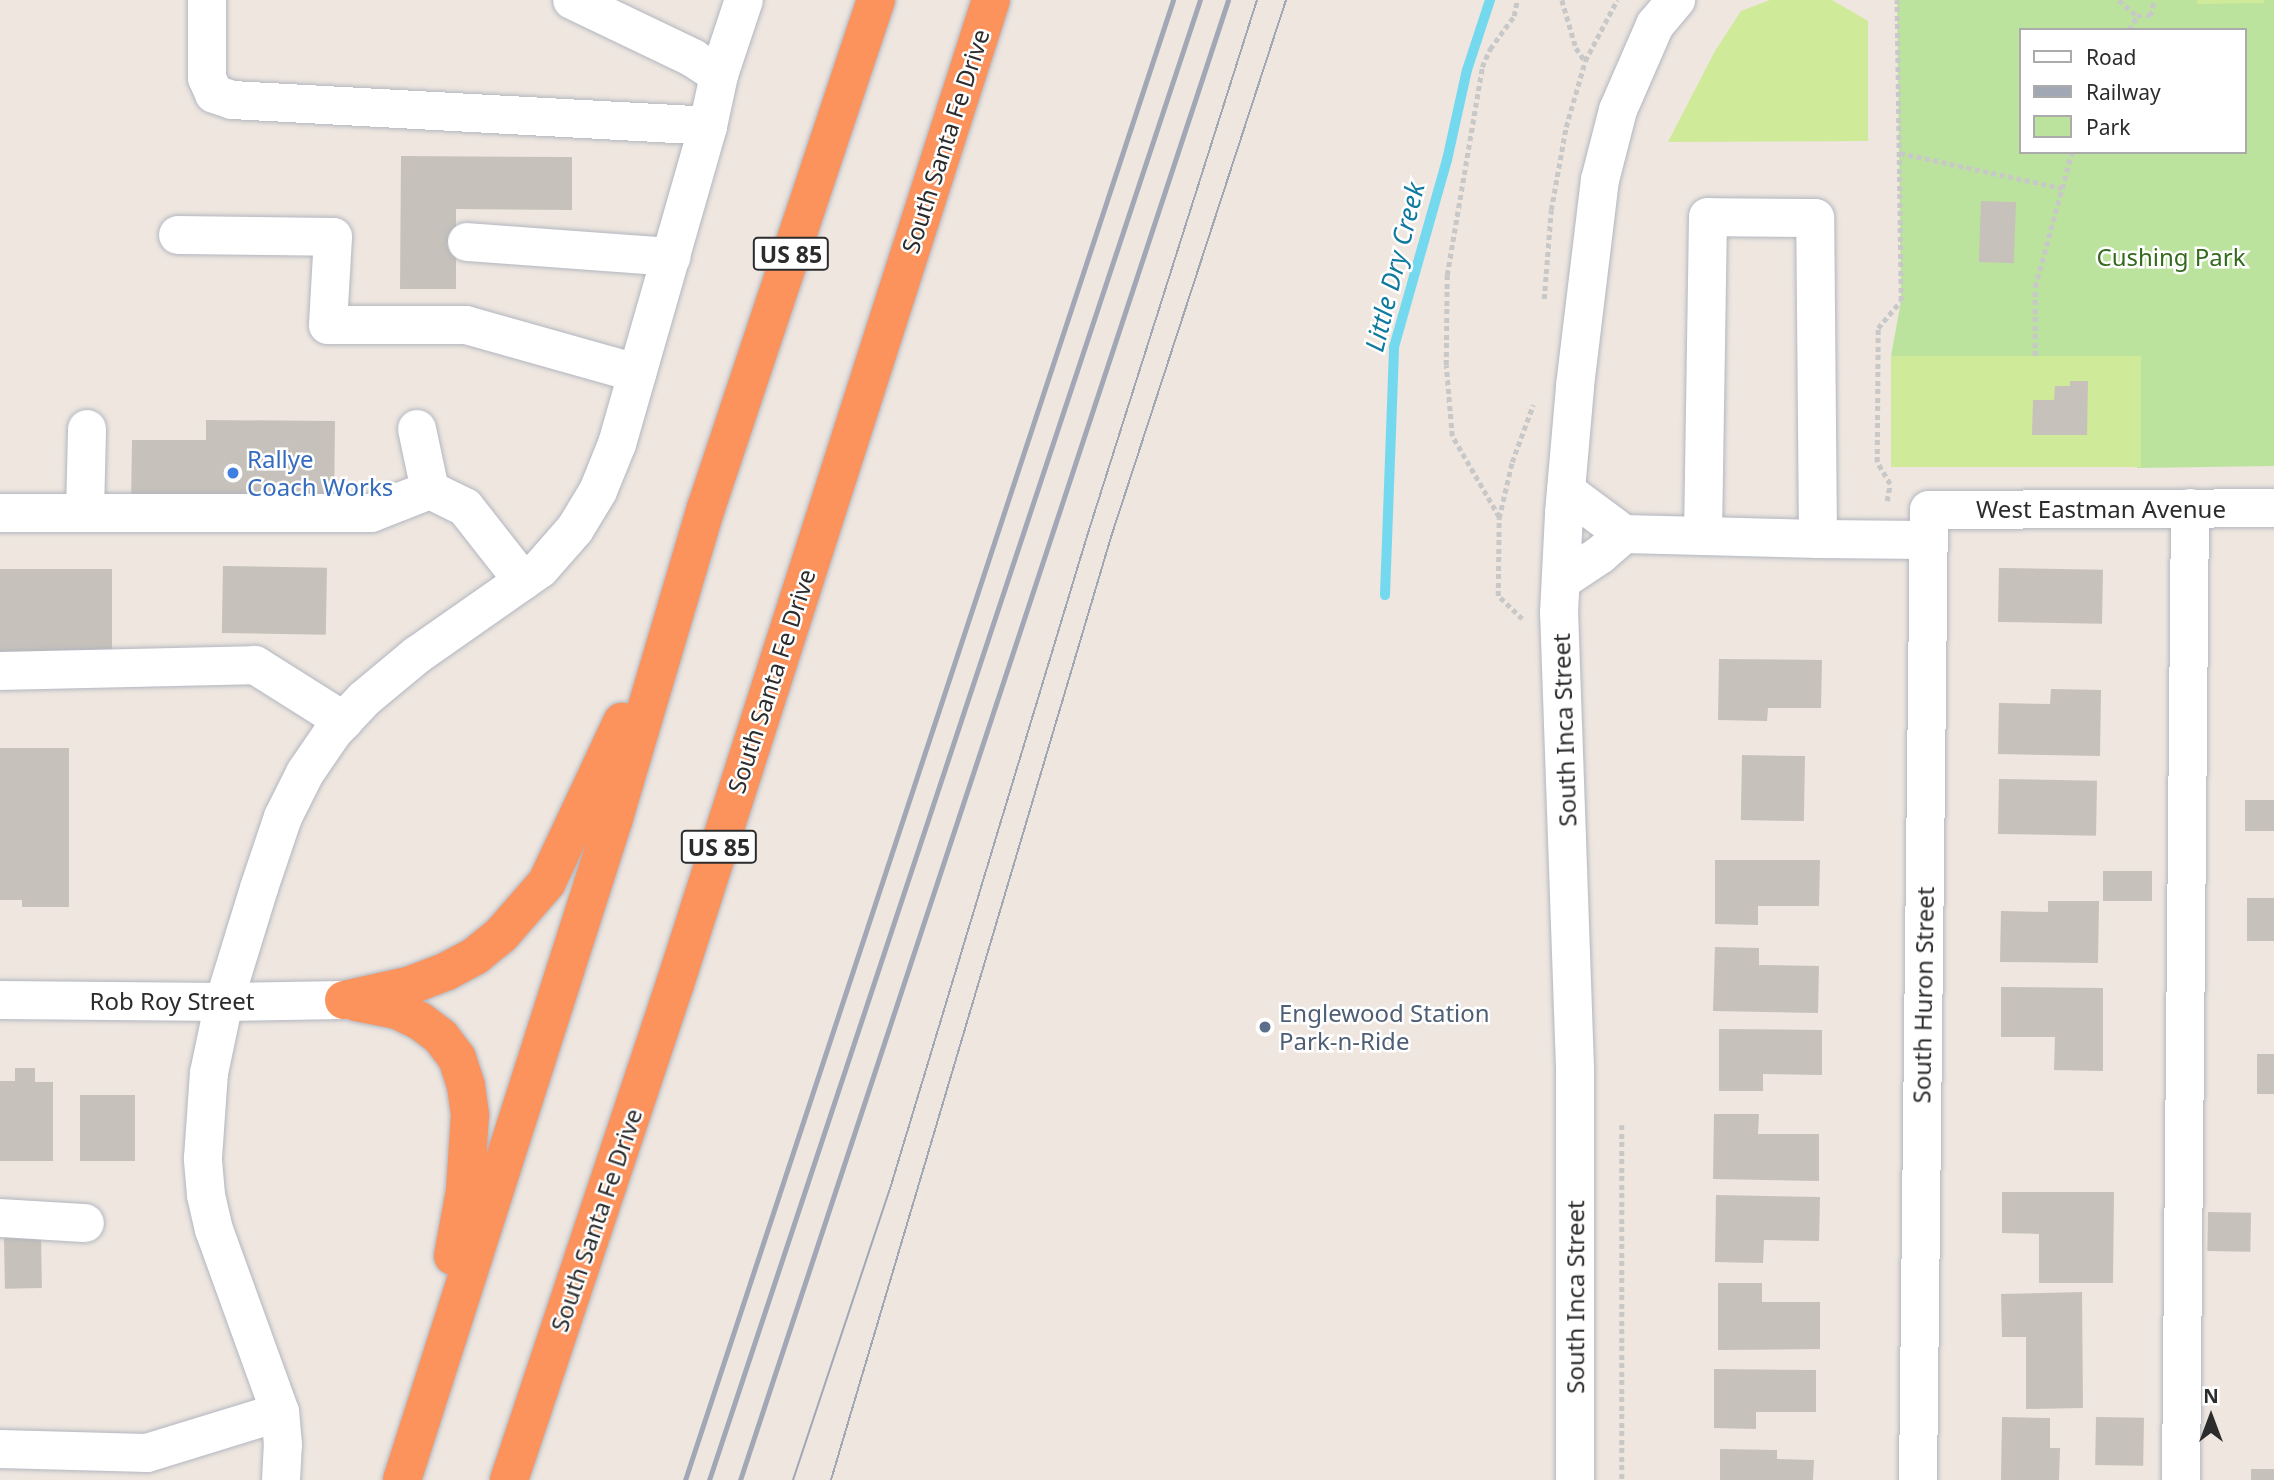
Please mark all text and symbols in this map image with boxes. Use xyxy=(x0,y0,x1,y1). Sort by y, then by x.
street label: South Santa Fe Drive xyxy=(895,25,995,257)
legend xyxy=(2018,28,2246,154)
text: Road xyxy=(2086,43,2136,71)
text: Railway xyxy=(2086,78,2161,106)
text: Park xyxy=(2086,113,2130,141)
water label: Little Dry Creek xyxy=(1359,179,1431,355)
road number: US 85 xyxy=(752,234,830,274)
park label: Cushing Park xyxy=(2096,243,2246,271)
place label: Rallye Coach Works xyxy=(247,445,393,501)
marker: Rallye Coach Works xyxy=(225,465,241,481)
street label: West Eastman Avenue xyxy=(1976,495,2226,523)
street label: South Santa Fe Drive xyxy=(721,565,821,797)
street label: South Inca Street xyxy=(1546,633,1582,827)
road number: US 85 xyxy=(680,828,758,866)
street label: South Huron Street xyxy=(1907,886,1939,1104)
street label: Rob Roy Street xyxy=(90,987,254,1015)
place label: Englewood Station Park-n-Ride xyxy=(1279,999,1490,1055)
marker: Englewood Station Park-n-Ride xyxy=(1257,1019,1273,1035)
street label: South Santa Fe Drive xyxy=(544,1105,648,1335)
street label: South Inca Street xyxy=(1561,1200,1589,1394)
north arrow xyxy=(2176,1382,2246,1452)
text: N xyxy=(2203,1383,2219,1409)

